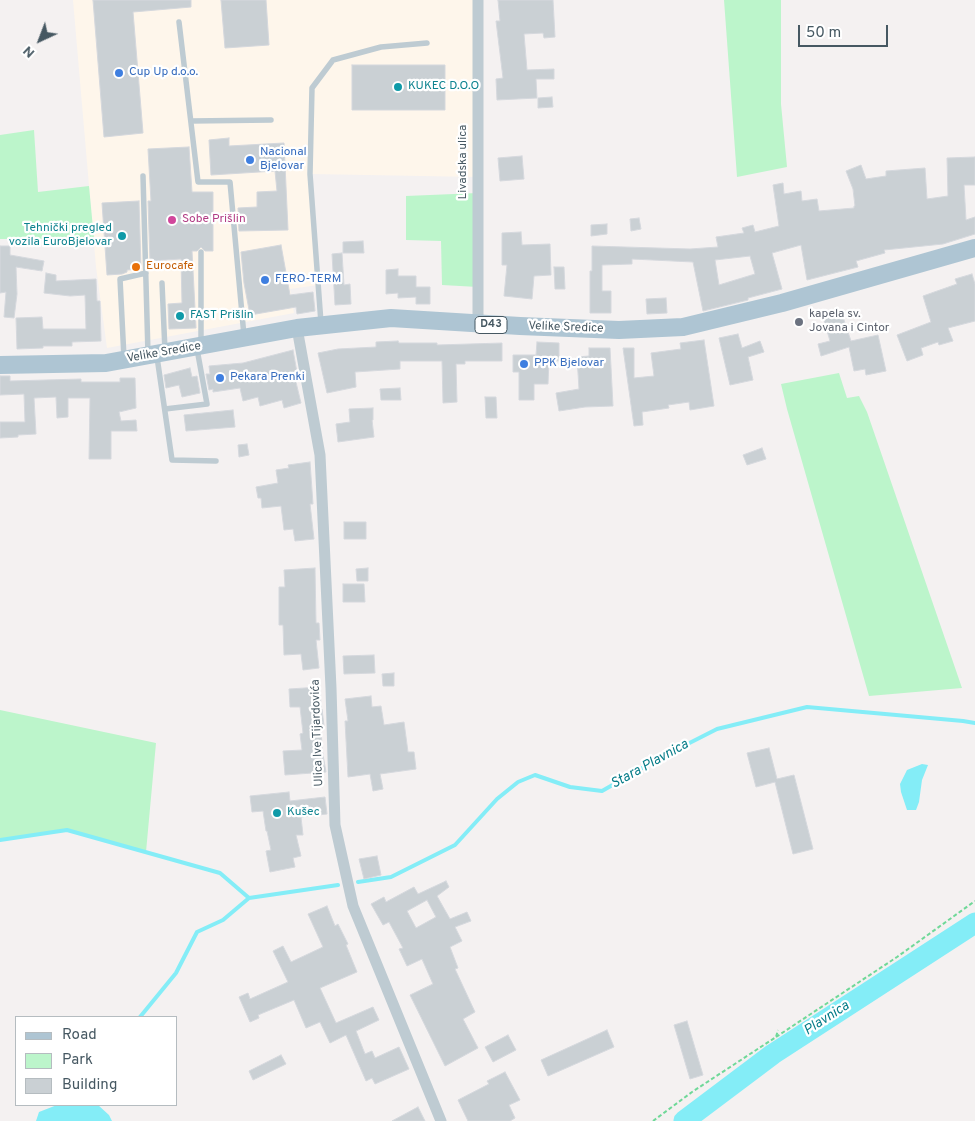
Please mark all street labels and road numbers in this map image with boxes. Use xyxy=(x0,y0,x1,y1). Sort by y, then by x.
street label: Livadska ulica xyxy=(457,125,471,199)
road number: D43 xyxy=(475,316,507,334)
street label: Velike Sredice xyxy=(528,319,604,337)
street label: Velike Sredice xyxy=(126,339,202,367)
street label: Ulica Ive Tijardovića xyxy=(309,679,327,787)

